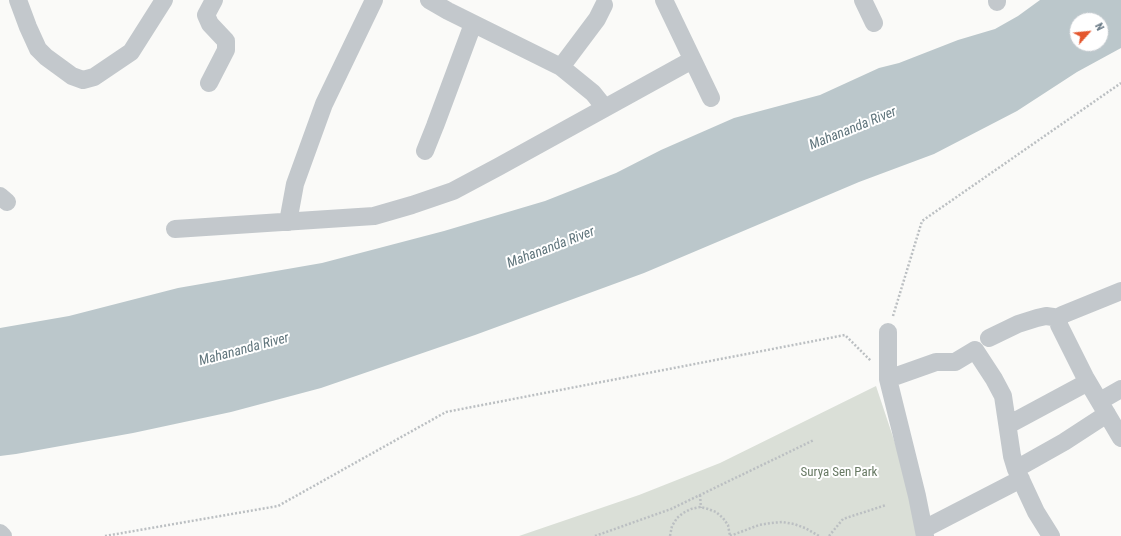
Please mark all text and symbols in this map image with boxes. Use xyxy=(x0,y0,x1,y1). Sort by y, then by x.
north arrow xyxy=(1069,12,1109,52)
text: N xyxy=(1092,21,1107,33)
water label: Mahananda River xyxy=(807,104,899,154)
water label: Mahananda River xyxy=(505,224,597,272)
water label: Mahananda River xyxy=(197,330,291,370)
park label: Surya Sen Park xyxy=(801,465,877,481)

